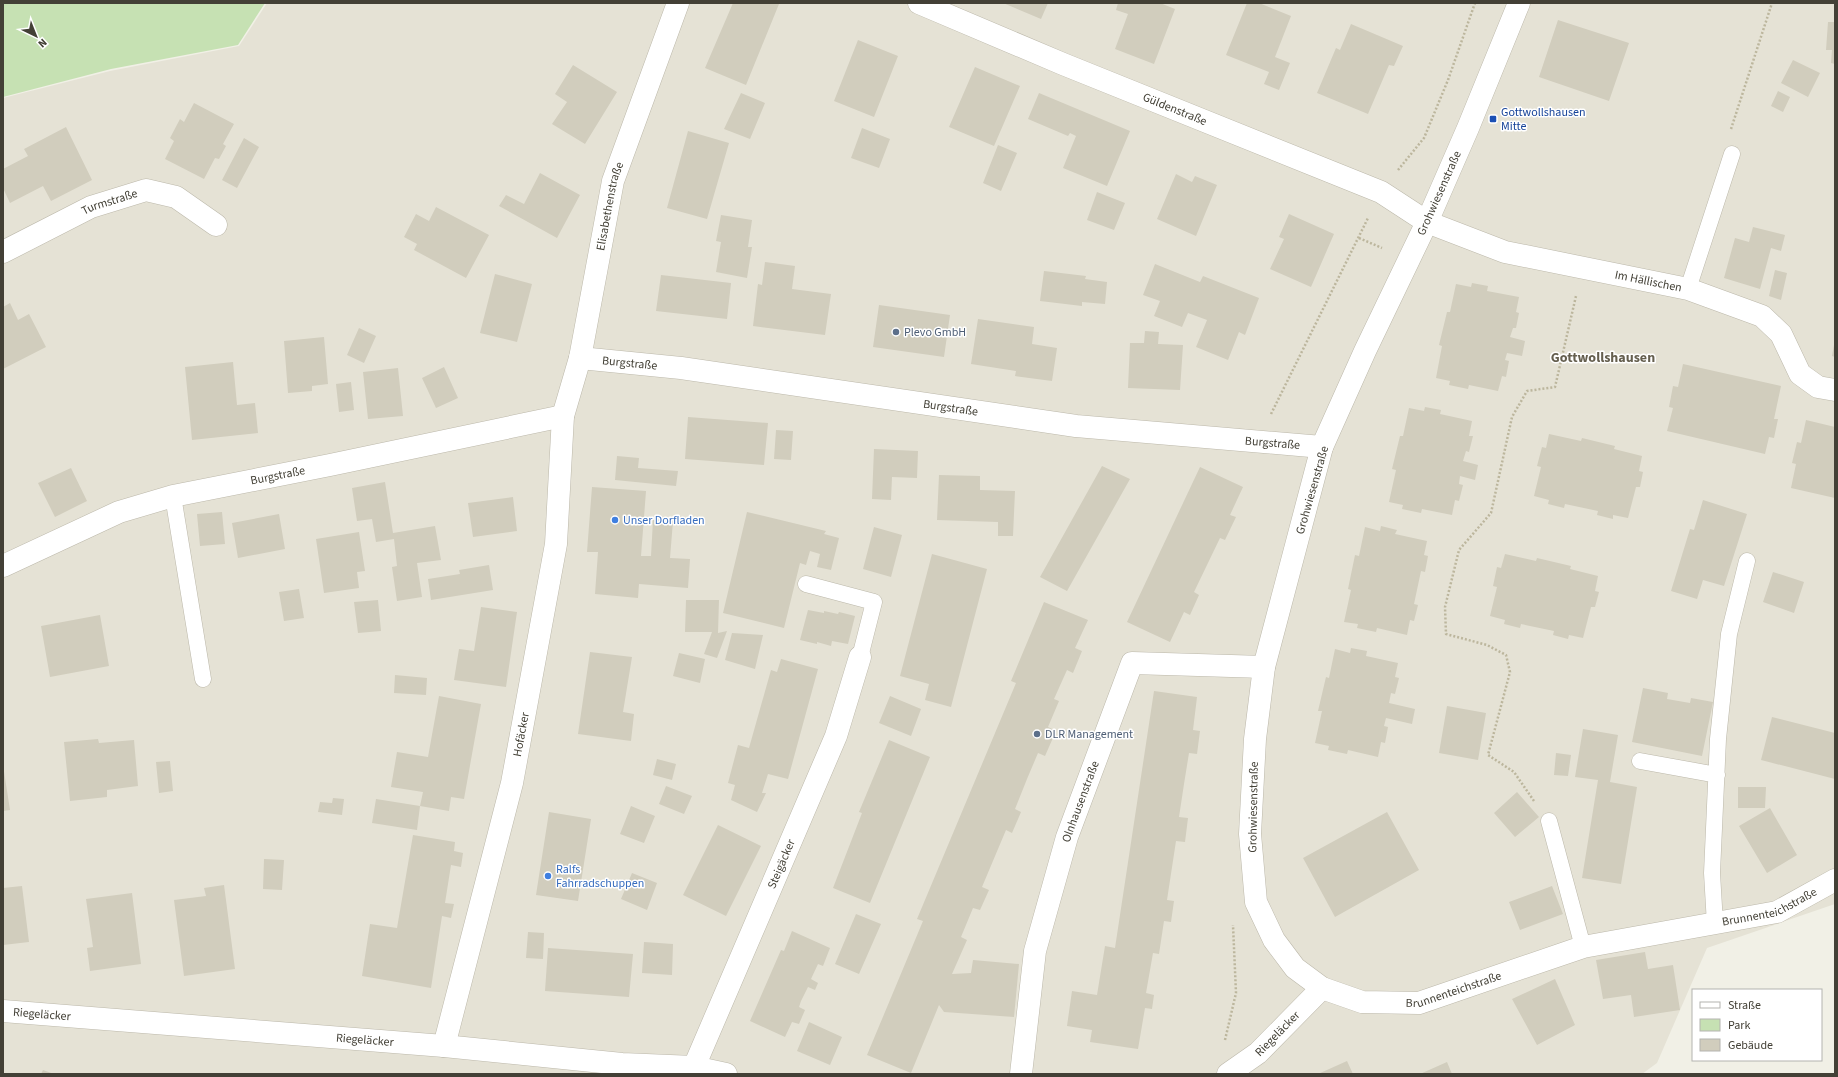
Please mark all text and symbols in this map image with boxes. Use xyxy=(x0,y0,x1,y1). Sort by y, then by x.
north arrow xyxy=(16,16,56,56)
text: N xyxy=(35,35,50,51)
street label: Güldenstraße xyxy=(1140,89,1209,130)
place label: Gottwollshausen Mitte xyxy=(1501,104,1585,135)
marker: Gottwollshausen Mitte xyxy=(1488,114,1498,124)
street label: Grohwiesenstraße xyxy=(1413,148,1466,238)
street label: Elisabethenstraße xyxy=(592,159,628,252)
street label: Turmstraße xyxy=(78,185,140,220)
street label: Im Hällischen xyxy=(1613,266,1683,297)
place label: Plevo GmbH xyxy=(904,324,966,341)
marker: Plevo GmbH xyxy=(891,327,901,337)
district label: Gottwollshausen xyxy=(1551,348,1655,368)
street label: Burgstraße xyxy=(601,352,658,375)
street label: Burgstraße xyxy=(922,396,979,421)
street label: Burgstraße xyxy=(1244,432,1301,454)
street label: Grohwiesenstraße xyxy=(1292,444,1333,536)
street label: Burgstraße xyxy=(249,462,307,490)
place label: Unser Dorfladen xyxy=(623,512,705,529)
marker: Unser Dorfladen xyxy=(610,515,620,525)
street label: Hofäcker xyxy=(509,710,534,758)
place label: DLR Management xyxy=(1045,726,1133,743)
marker: DLR Management xyxy=(1032,729,1042,739)
street label: Olnhausenstraße xyxy=(1058,758,1104,844)
street label: Grohwiesenstraße xyxy=(1244,761,1263,853)
street label: Steigäcker xyxy=(763,836,800,891)
place label: Ralfs Fahrradschuppen xyxy=(556,861,644,892)
marker: Ralfs Fahrradschuppen xyxy=(543,871,553,881)
street label: Brunnenteichstraße xyxy=(1721,884,1820,931)
street label: Brunnenteichstraße xyxy=(1405,967,1504,1012)
legend xyxy=(1692,989,1822,1061)
text: Straße xyxy=(1728,997,1761,1014)
street label: Riegeläcker xyxy=(12,1004,72,1025)
street label: Riegeläcker xyxy=(1251,1007,1305,1060)
text: Park xyxy=(1728,1017,1750,1034)
street label: Riegeläcker xyxy=(335,1029,395,1051)
text: Gebäude xyxy=(1728,1037,1773,1054)

